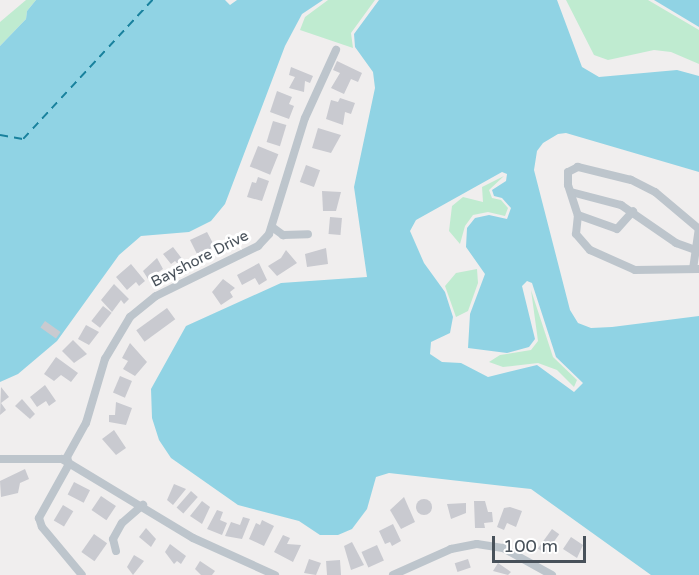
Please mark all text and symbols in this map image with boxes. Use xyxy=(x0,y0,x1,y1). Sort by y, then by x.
street label: Bayshore Drive xyxy=(148,227,252,291)
scale bar xyxy=(495,524,590,562)
text: 100 m xyxy=(503,535,558,557)

